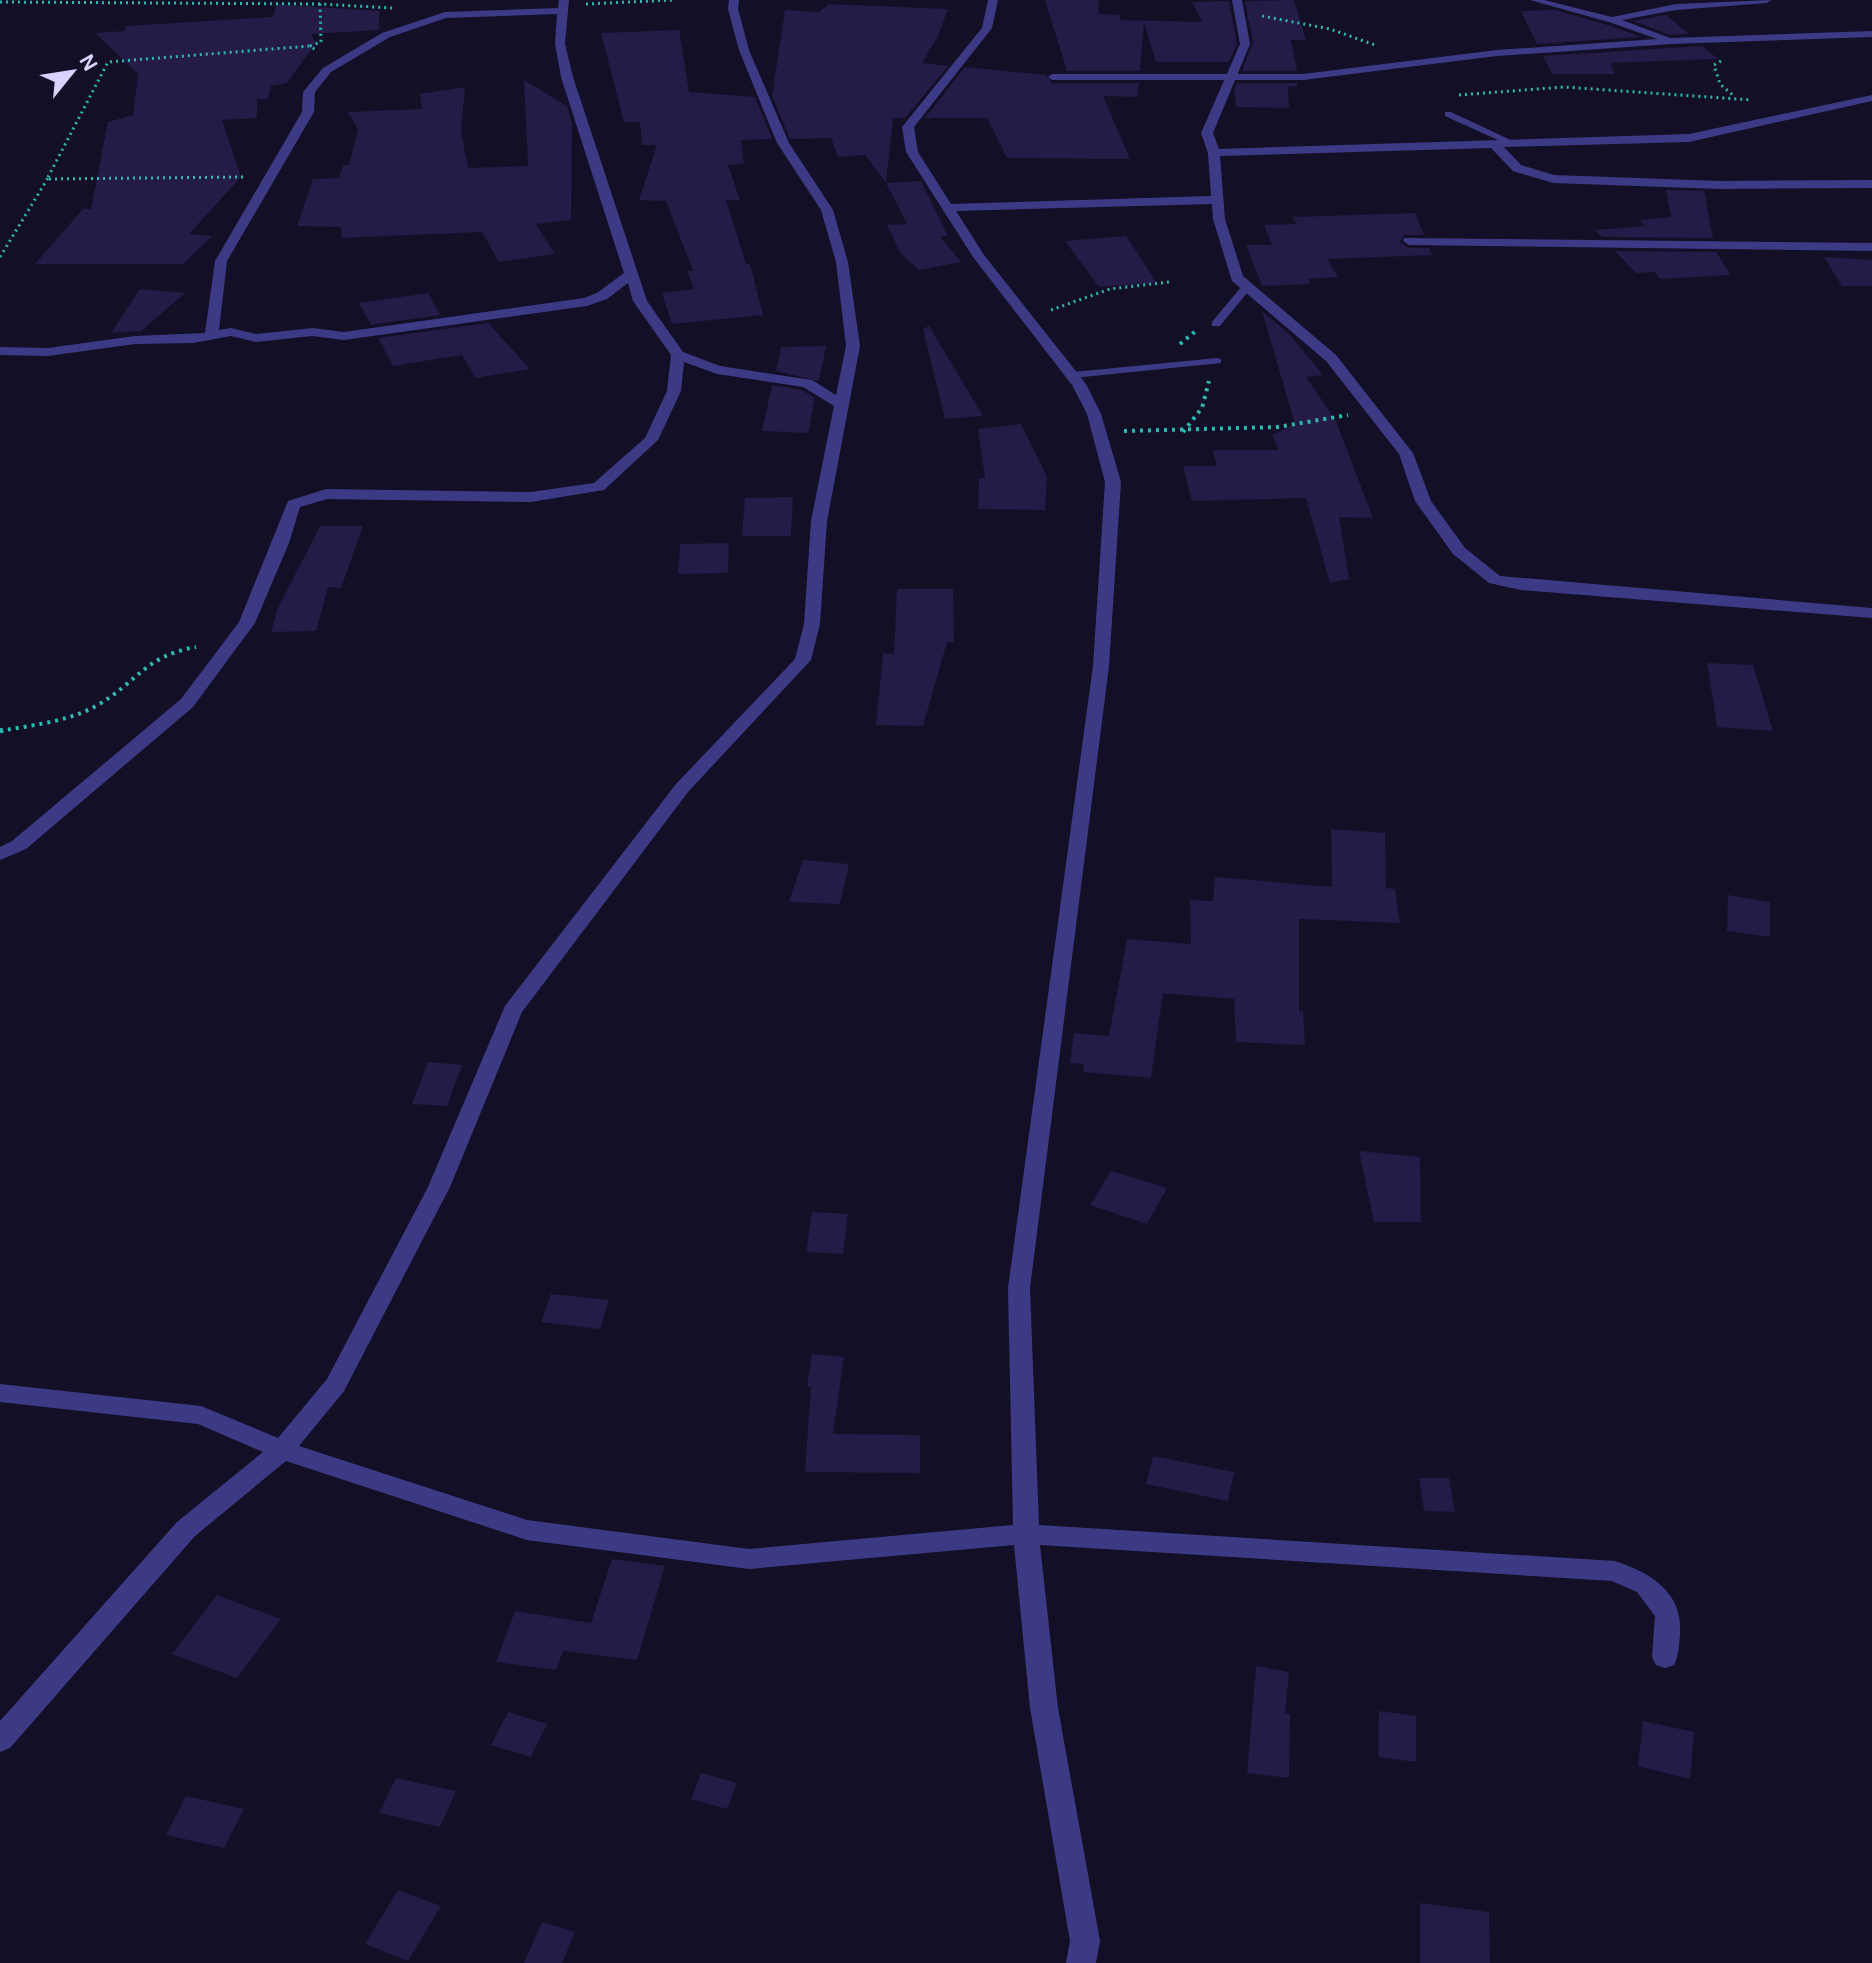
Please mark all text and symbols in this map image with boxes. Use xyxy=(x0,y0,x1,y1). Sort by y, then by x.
north arrow xyxy=(32,32,112,112)
text: N xyxy=(73,49,104,76)

